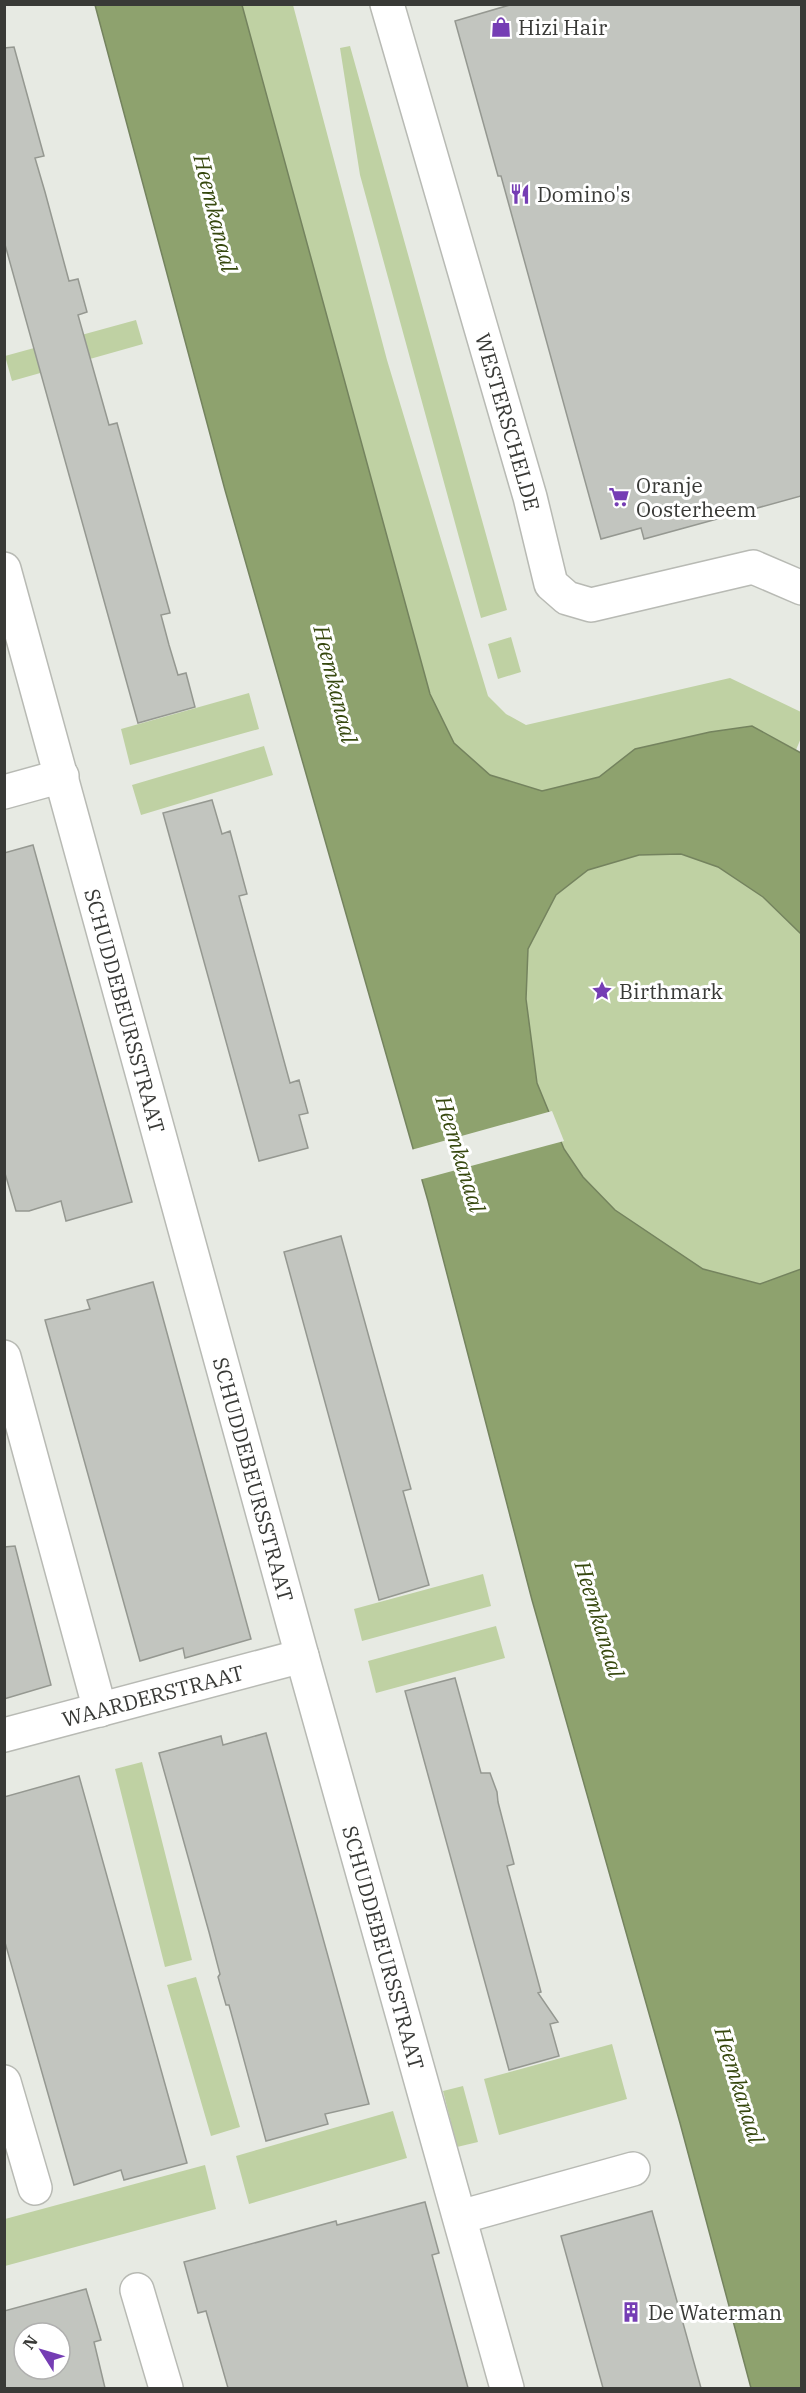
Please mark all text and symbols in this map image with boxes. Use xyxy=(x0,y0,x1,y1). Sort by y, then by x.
place label: Hizi Hair xyxy=(518,13,608,41)
shop icon: Hizi Hair xyxy=(489,15,513,39)
water label: Heemkanaal xyxy=(187,150,245,276)
place label: Domino's xyxy=(537,180,630,208)
restaurant icon: Domino's xyxy=(508,182,532,206)
street label: WESTERSCHELDE xyxy=(469,330,547,514)
place label: Oranje Oosterheem xyxy=(636,471,757,523)
supermarket icon: Oranje Oosterheem xyxy=(607,485,631,509)
water label: Heemkanaal xyxy=(307,621,365,747)
street label: SCHUDDEBEURSSTRAAT xyxy=(78,885,172,1136)
place label: Birthmark xyxy=(619,977,723,1005)
place icon: Birthmark xyxy=(590,979,614,1003)
water label: Heemkanaal xyxy=(429,1091,493,1217)
street label: SCHUDDEBEURSSTRAAT xyxy=(207,1354,300,1605)
water label: Heemkanaal xyxy=(568,1556,632,1682)
street label: WAARDERSTRAAT xyxy=(59,1658,247,1733)
street label: SCHUDDEBEURSSTRAAT xyxy=(336,1822,431,2073)
water label: Heemkanaal xyxy=(708,2022,772,2148)
place label: De Waterman xyxy=(648,2298,782,2326)
building icon: De Waterman xyxy=(619,2300,643,2324)
north arrow xyxy=(12,2321,72,2381)
text: N xyxy=(18,2331,42,2353)

